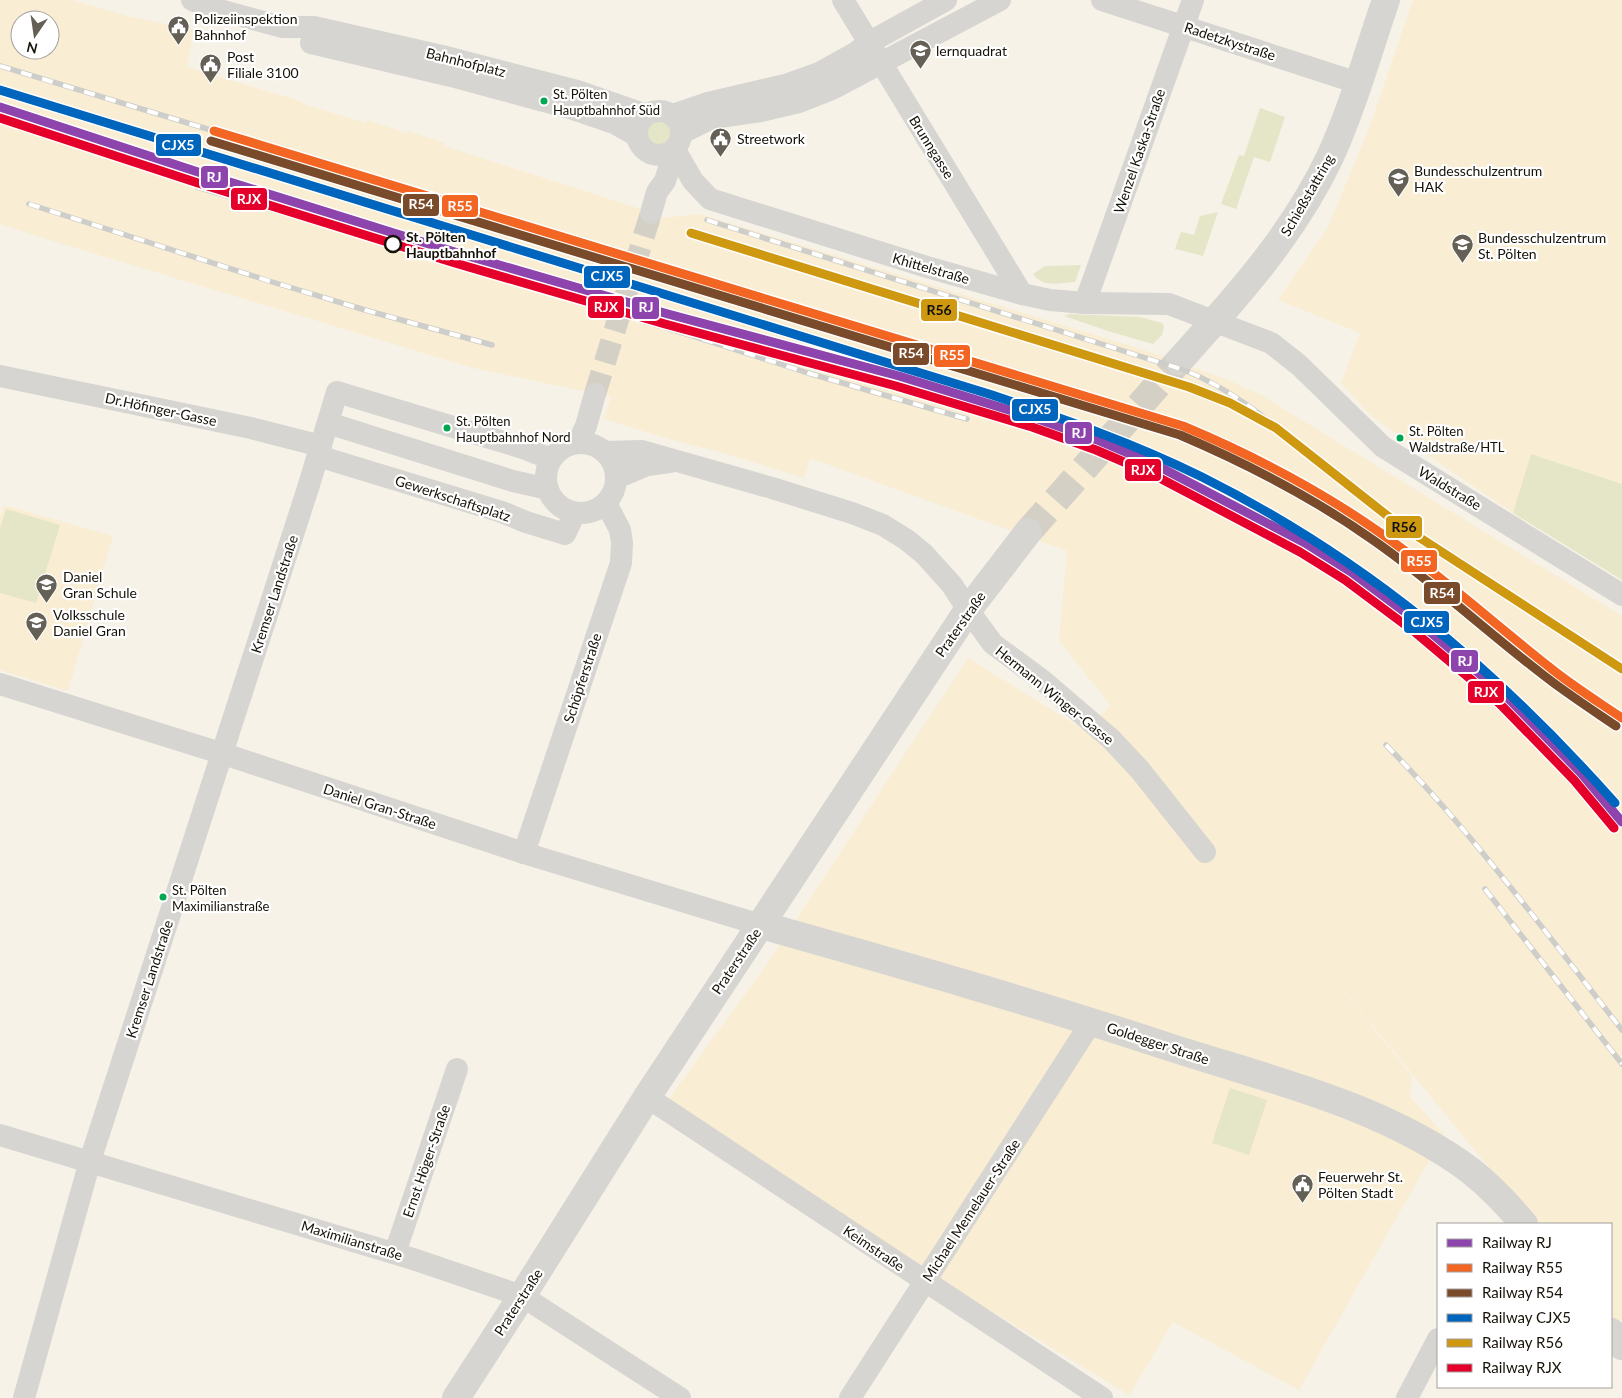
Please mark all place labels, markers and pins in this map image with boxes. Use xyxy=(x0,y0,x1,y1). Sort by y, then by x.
place label: Polizeiinspektion Bahnhof xyxy=(194,10,298,43)
public building icon: Polizeiinspektion Bahnhof xyxy=(166,14,190,45)
school or university icon: lernquadrat xyxy=(908,38,932,69)
place label: lernquadrat xyxy=(936,42,1007,59)
place label: Post Filiale 3100 xyxy=(227,48,299,81)
public building icon: Post Filiale 3100 xyxy=(199,52,223,83)
place label: St. Pölten Hauptbahnhof Süd xyxy=(553,86,660,118)
marker: St. Pölten Hauptbahnhof Süd xyxy=(539,96,549,106)
public building icon: Streetwork xyxy=(709,126,733,157)
place label: Streetwork xyxy=(737,130,806,147)
place label: Bundesschulzentrum HAK xyxy=(1414,162,1542,195)
school or university icon: Bundesschulzentrum HAK xyxy=(1386,166,1410,197)
place label: St. Pölten Hauptbahnhof xyxy=(406,228,496,261)
place label: Bundesschulzentrum St. Pölten xyxy=(1478,229,1606,262)
school or university icon: Bundesschulzentrum St. Pölten xyxy=(1450,233,1474,264)
marker: St. Pölten Hauptbahnhof xyxy=(384,235,402,253)
place label: St. Pölten Hauptbahnhof Nord xyxy=(456,413,571,445)
marker: St. Pölten Hauptbahnhof Nord xyxy=(442,423,452,433)
place label: St. Pölten Waldstraße/HTL xyxy=(1409,423,1505,455)
marker: St. Pölten Waldstraße/HTL xyxy=(1395,433,1405,443)
place label: Daniel Gran Schule xyxy=(63,568,137,601)
school or university icon: Daniel Gran Schule xyxy=(35,572,59,603)
place label: Volksschule Daniel Gran xyxy=(53,606,126,639)
school or university icon: Volksschule Daniel Gran xyxy=(25,610,49,641)
place label: St. Pölten Maximilianstraße xyxy=(172,882,270,914)
marker: St. Pölten Maximilianstraße xyxy=(158,892,168,902)
place label: Feuerwehr St. Pölten Stadt xyxy=(1318,1168,1403,1201)
public building icon: Feuerwehr St. Pölten Stadt xyxy=(1290,1172,1314,1203)

